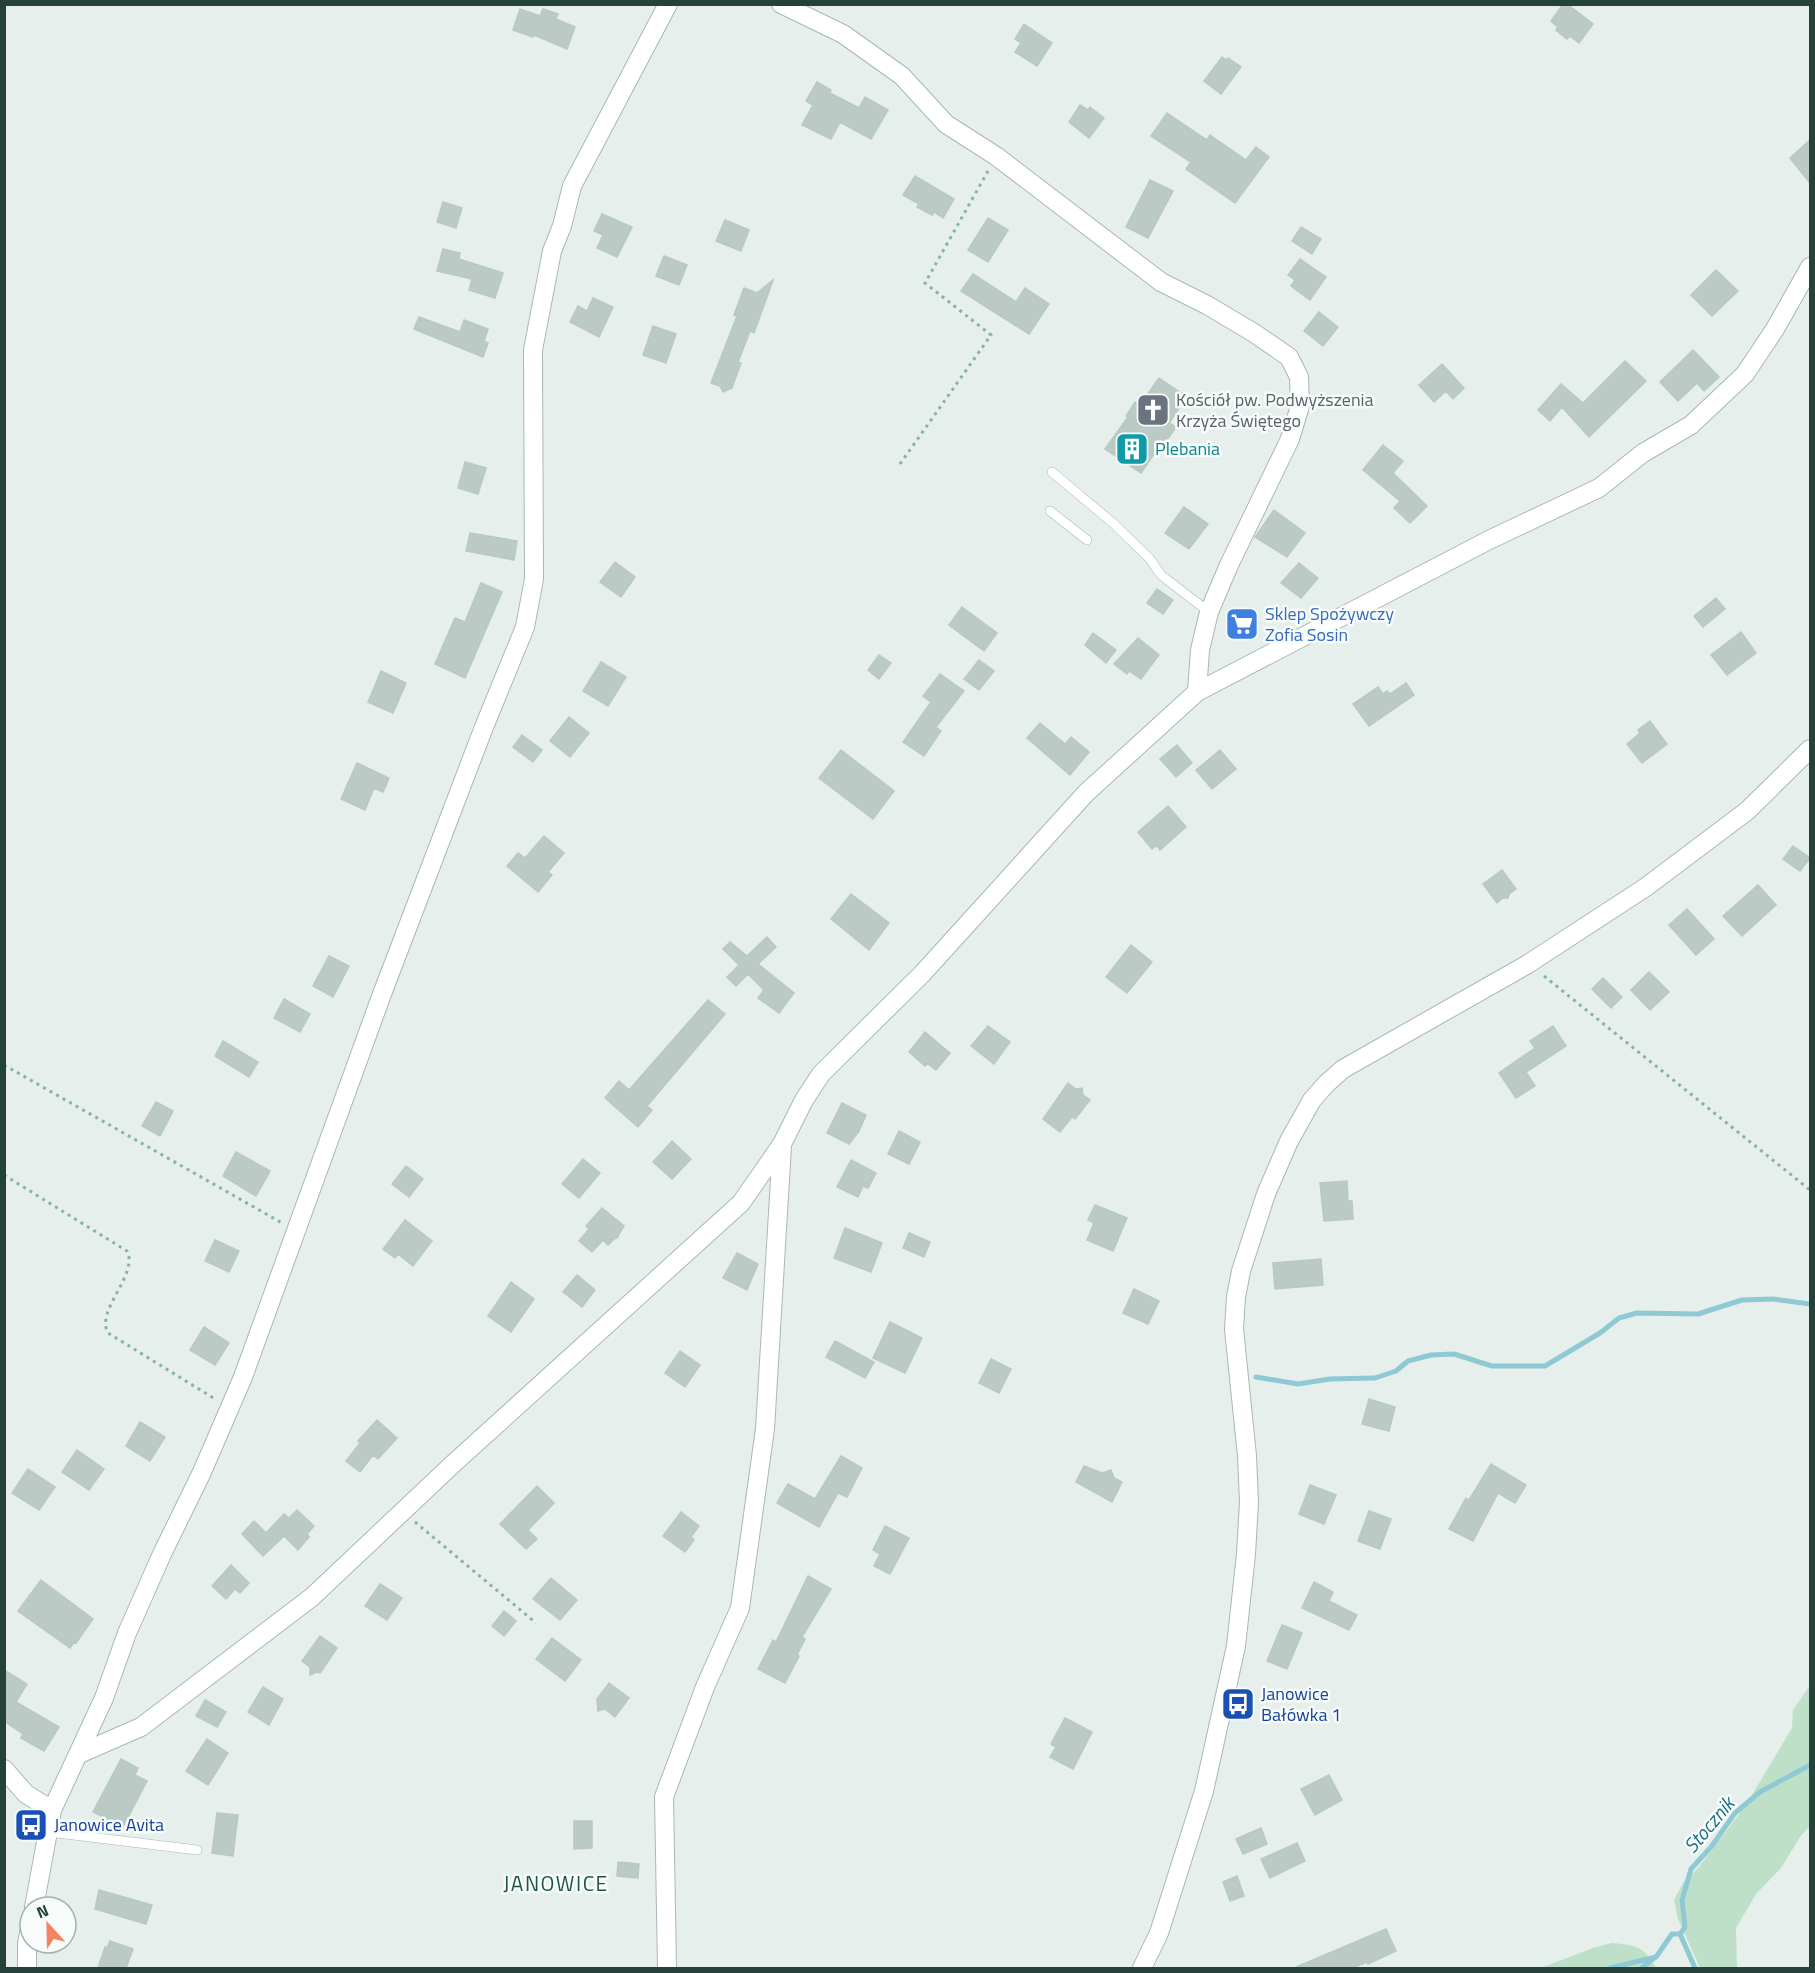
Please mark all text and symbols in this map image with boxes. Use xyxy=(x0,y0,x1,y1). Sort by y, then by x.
place label: Kościół pw. Podwyższenia Krzyża Świętego xyxy=(1176,386,1374,434)
church icon: Kościół pw. Podwyższenia Krzyża Świętego xyxy=(1135,392,1171,428)
building icon: Plebania xyxy=(1114,431,1150,467)
place label: Plebania xyxy=(1155,435,1220,462)
place label: Sklep Spożywczy Zofia Sosin xyxy=(1265,600,1394,648)
supermarket icon: Sklep Spożywczy Zofia Sosin xyxy=(1224,606,1260,642)
place label: Janowice Bałówka 1 xyxy=(1261,1680,1341,1728)
bus stop icon: Janowice Bałówka 1 xyxy=(1220,1686,1256,1722)
water label: Stocznik xyxy=(1676,1788,1743,1860)
bus stop icon: Janowice Avita xyxy=(13,1807,49,1843)
place label: Janowice Avita xyxy=(54,1811,164,1838)
district label: JANOWICE xyxy=(503,1867,609,1899)
north arrow xyxy=(18,1895,78,1955)
text: N xyxy=(33,1898,52,1924)

